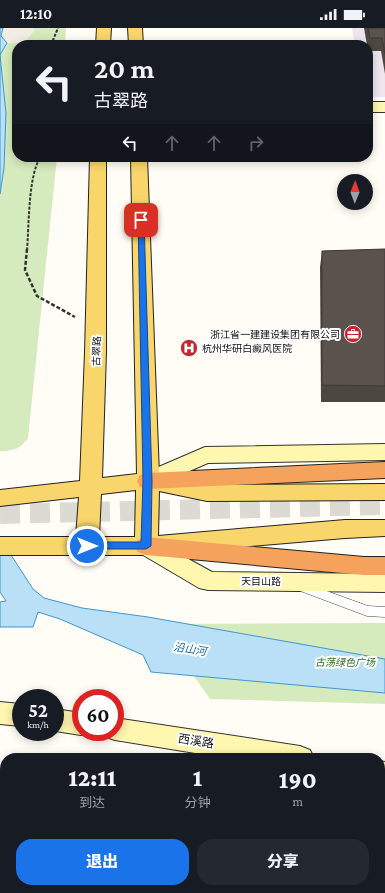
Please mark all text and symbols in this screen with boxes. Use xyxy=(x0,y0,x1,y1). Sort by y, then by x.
text: 12:10 xyxy=(20,6,52,22)
text: 20 m xyxy=(94,53,154,84)
icon: left xyxy=(28,56,80,108)
text: 古翠路 xyxy=(94,91,148,111)
icon: left xyxy=(119,132,141,154)
icon: ahead xyxy=(161,132,183,154)
icon: ahead xyxy=(203,132,225,154)
icon: right xyxy=(245,132,267,154)
north arrow xyxy=(337,174,373,210)
map controls xyxy=(337,174,373,210)
pin xyxy=(124,203,158,237)
icon: arrive xyxy=(130,209,152,231)
office icon: 浙江省一建建设集团有限公司 xyxy=(343,324,363,344)
place label: 浙江省一建建设集团有限公司 xyxy=(210,329,340,340)
street label: 古翠路 xyxy=(90,336,103,366)
hospital icon: 杭州华研白癜风医院 xyxy=(179,338,199,358)
place label: 杭州华研白癜风医院 xyxy=(202,343,292,354)
position arrow xyxy=(66,525,108,567)
street label: 天目山路 xyxy=(241,576,281,587)
water label: 沿山河 xyxy=(173,640,209,658)
park label: 古荡绿色广场 xyxy=(315,657,376,668)
speed limit sign: 60 xyxy=(72,689,124,741)
text: 52 xyxy=(28,699,48,721)
text: km/h xyxy=(27,719,49,730)
street label: 西溪路 xyxy=(177,731,215,751)
text: 12:11 xyxy=(68,764,116,791)
text: 1 xyxy=(193,764,202,791)
text: 190 xyxy=(279,766,317,793)
text: m xyxy=(292,794,303,809)
text: 到达 xyxy=(79,795,105,810)
text: 分钟 xyxy=(184,795,210,810)
button: 退出 xyxy=(16,839,189,885)
button: 分享 xyxy=(197,839,369,885)

